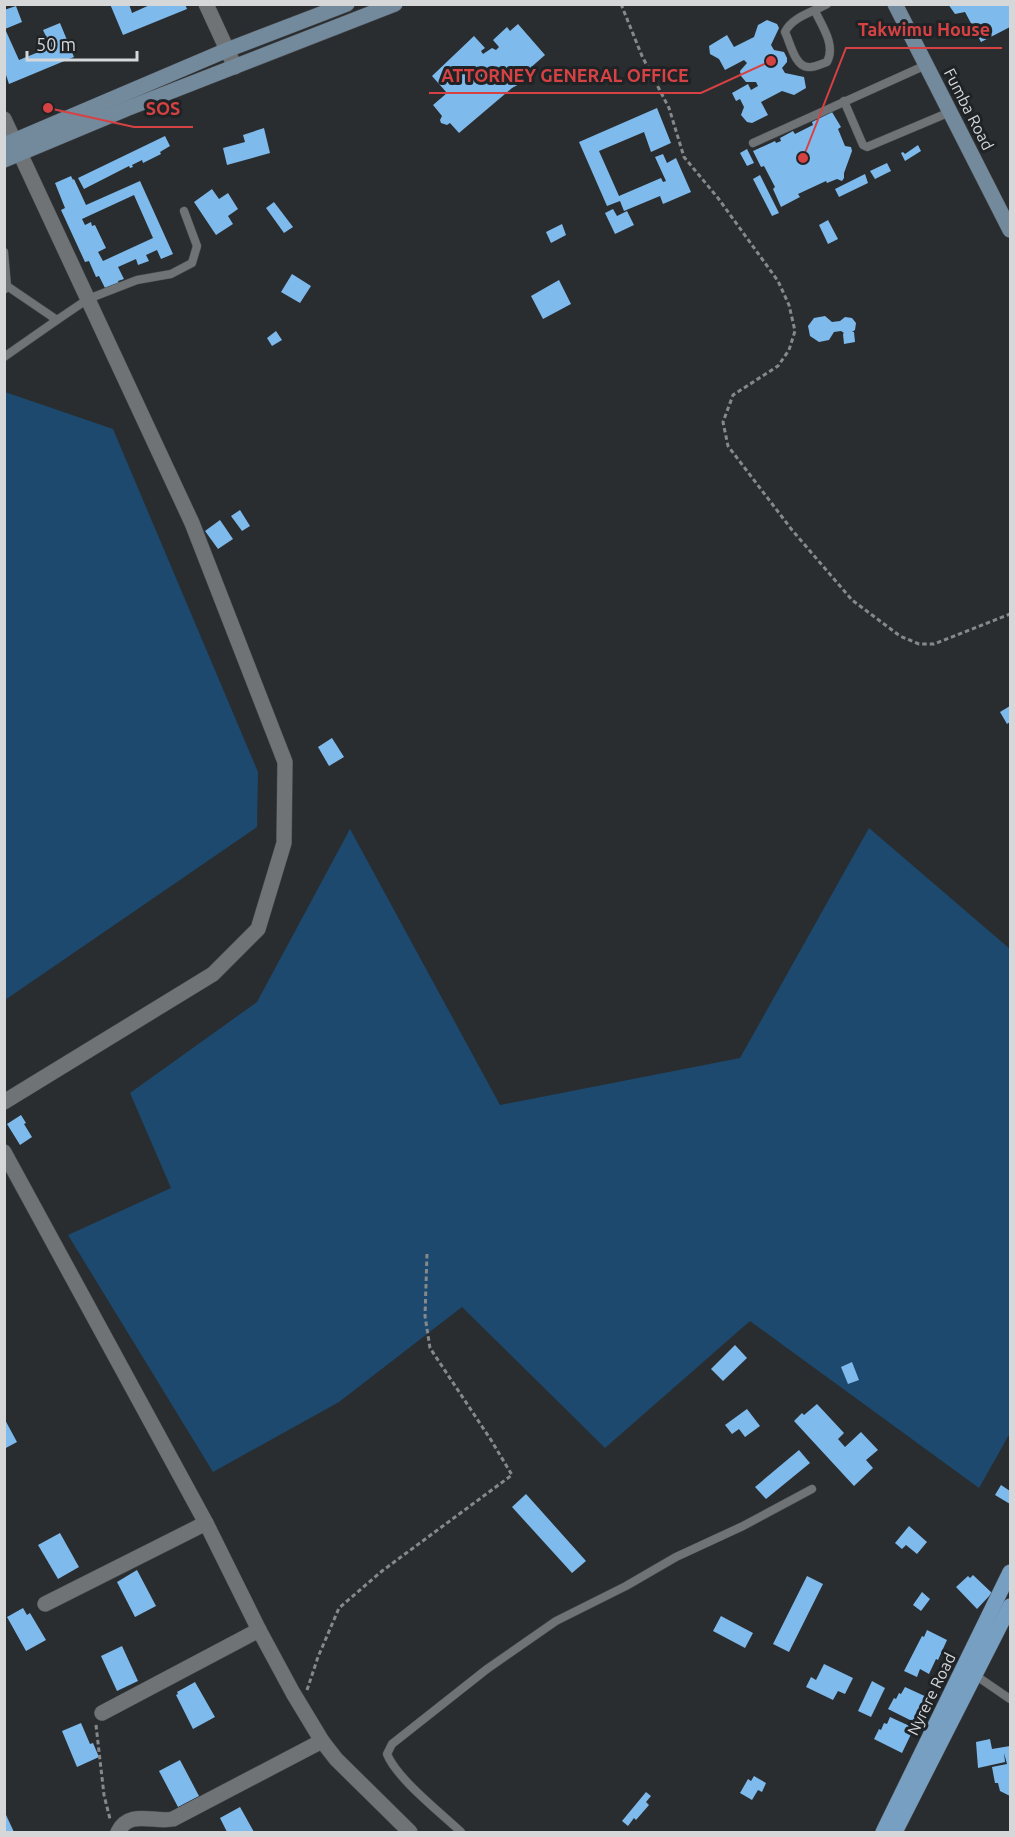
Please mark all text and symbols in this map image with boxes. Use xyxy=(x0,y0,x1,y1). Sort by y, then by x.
callout: Takwimu House xyxy=(846,12,1002,48)
text: Takwimu House xyxy=(858,19,990,39)
scale bar xyxy=(27,24,136,62)
text: 50 m xyxy=(36,34,76,54)
callout: ATTORNEY GENERAL OFFICE xyxy=(429,57,701,93)
text: ATTORNEY GENERAL OFFICE xyxy=(441,65,689,85)
street label: Fumba Road xyxy=(941,65,997,153)
callout: SOS xyxy=(134,91,193,127)
text: SOS xyxy=(146,98,180,118)
street label: Nyrere Road xyxy=(903,1650,959,1738)

